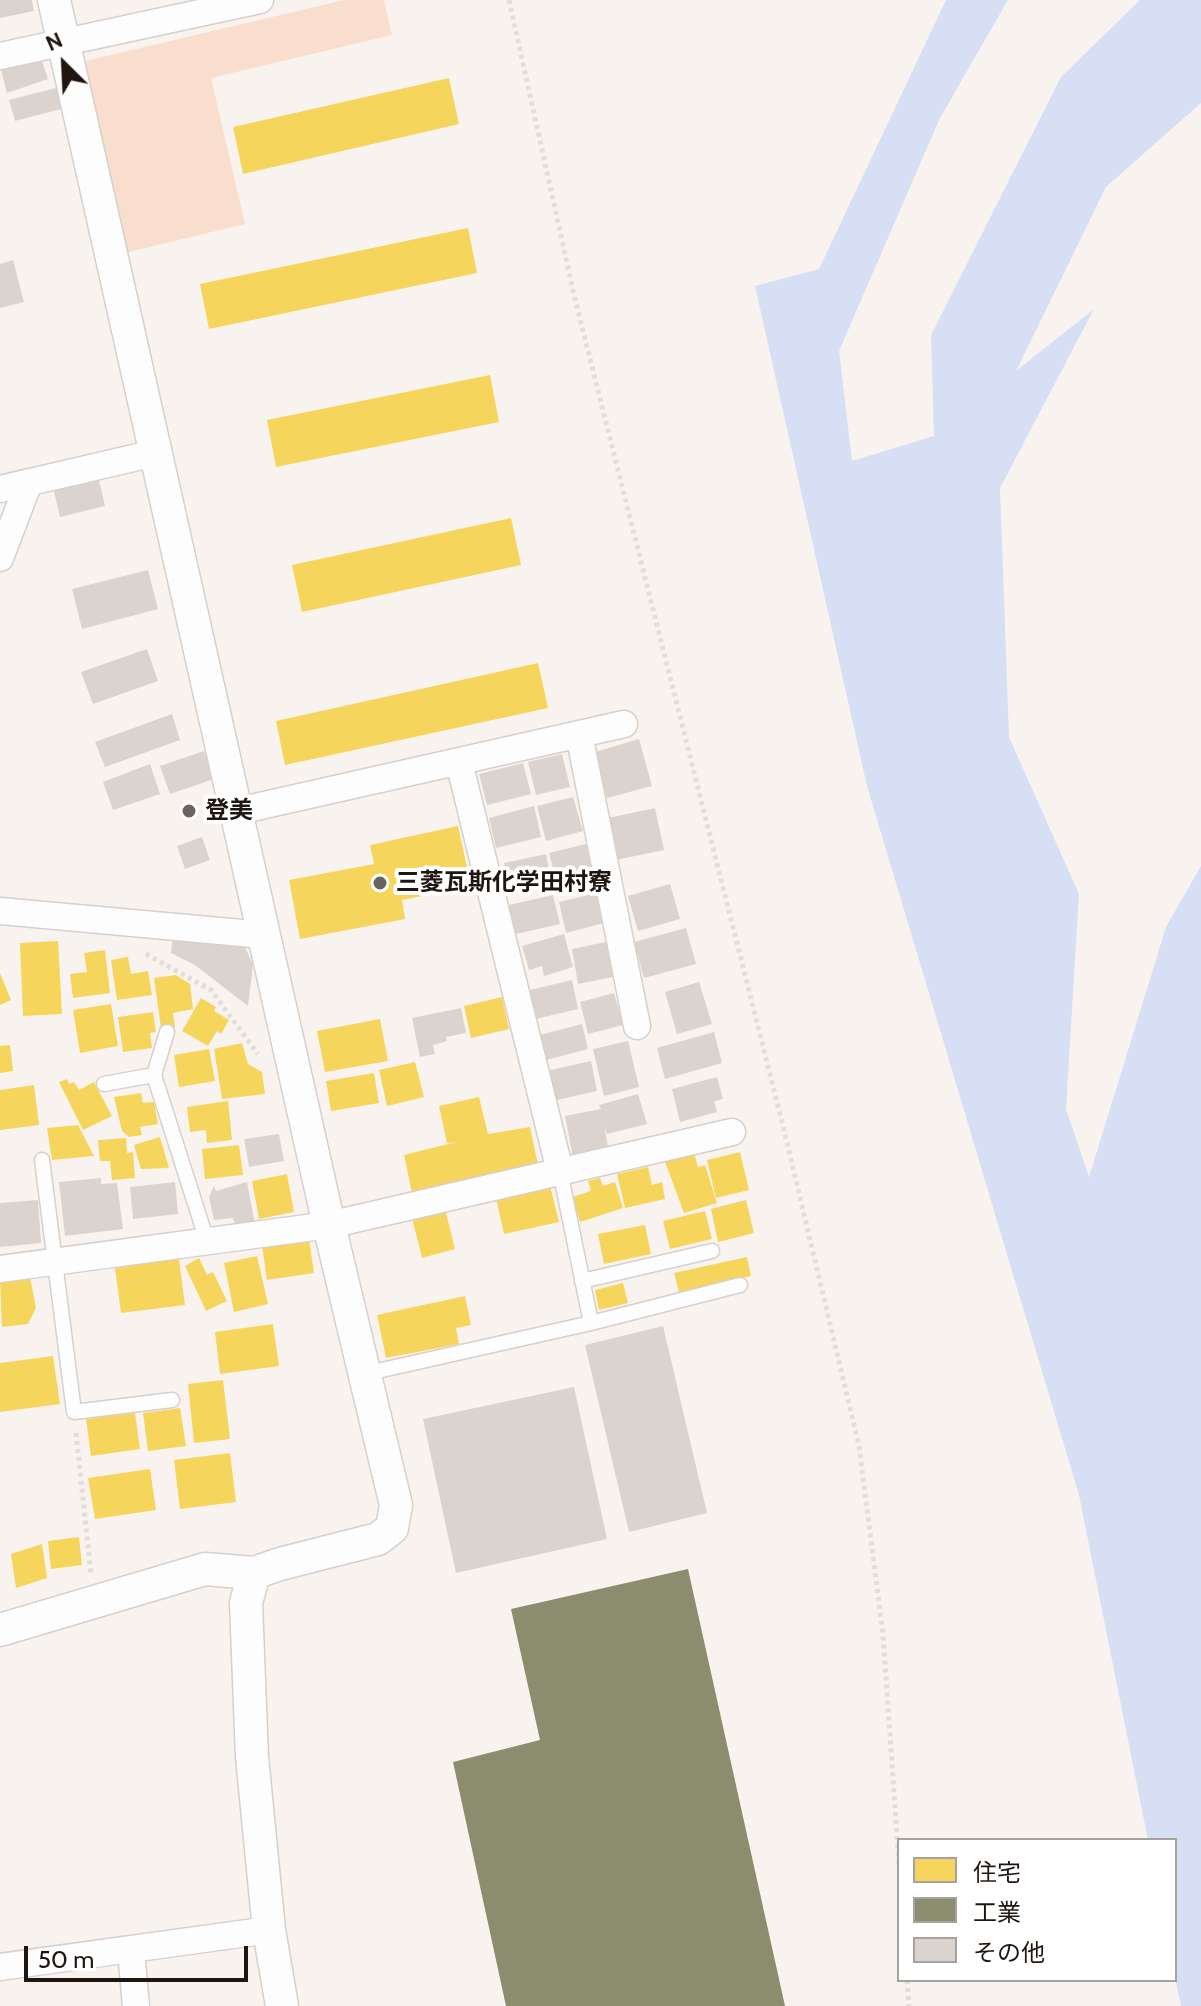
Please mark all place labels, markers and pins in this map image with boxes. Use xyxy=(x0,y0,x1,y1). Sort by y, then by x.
place label: 登美 xyxy=(205,797,253,825)
marker: 登美 xyxy=(180,802,198,820)
place label: 三菱瓦斯化学田村寮 xyxy=(396,869,612,897)
marker: 三菱瓦斯化学田村寮 xyxy=(371,874,389,892)

